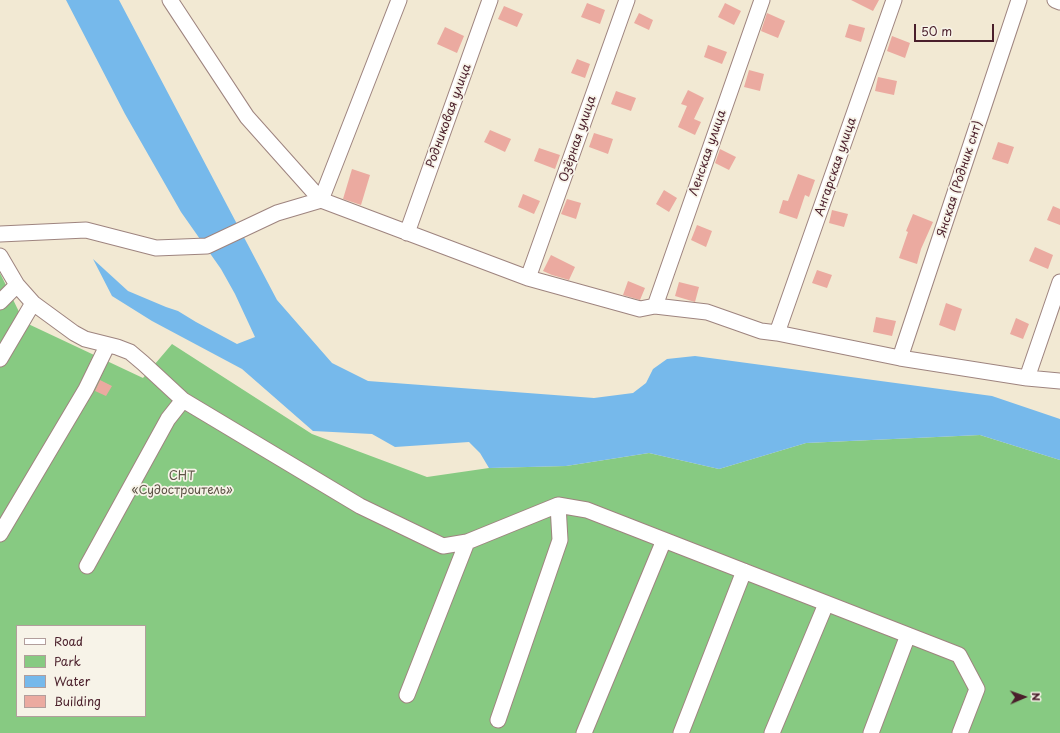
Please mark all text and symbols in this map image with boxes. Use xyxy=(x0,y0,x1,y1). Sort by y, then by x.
scale bar xyxy=(916,16,996,42)
text: 50 m xyxy=(921,22,952,40)
street label: Родниковая улица xyxy=(424,62,474,170)
street label: Озёрная улица xyxy=(556,94,600,184)
street label: Ленская улица xyxy=(687,108,729,198)
street label: Ангарская улица xyxy=(812,116,860,218)
street label: Янская (Родник снт) xyxy=(934,119,986,239)
park label: СНТ «Судостроитель» xyxy=(131,470,233,498)
legend xyxy=(16,625,146,717)
text: Road xyxy=(54,632,83,650)
text: Park xyxy=(54,652,81,670)
text: Water xyxy=(54,672,90,690)
north arrow xyxy=(1004,677,1044,717)
text: Building xyxy=(54,692,101,710)
text: N xyxy=(1028,692,1045,701)

